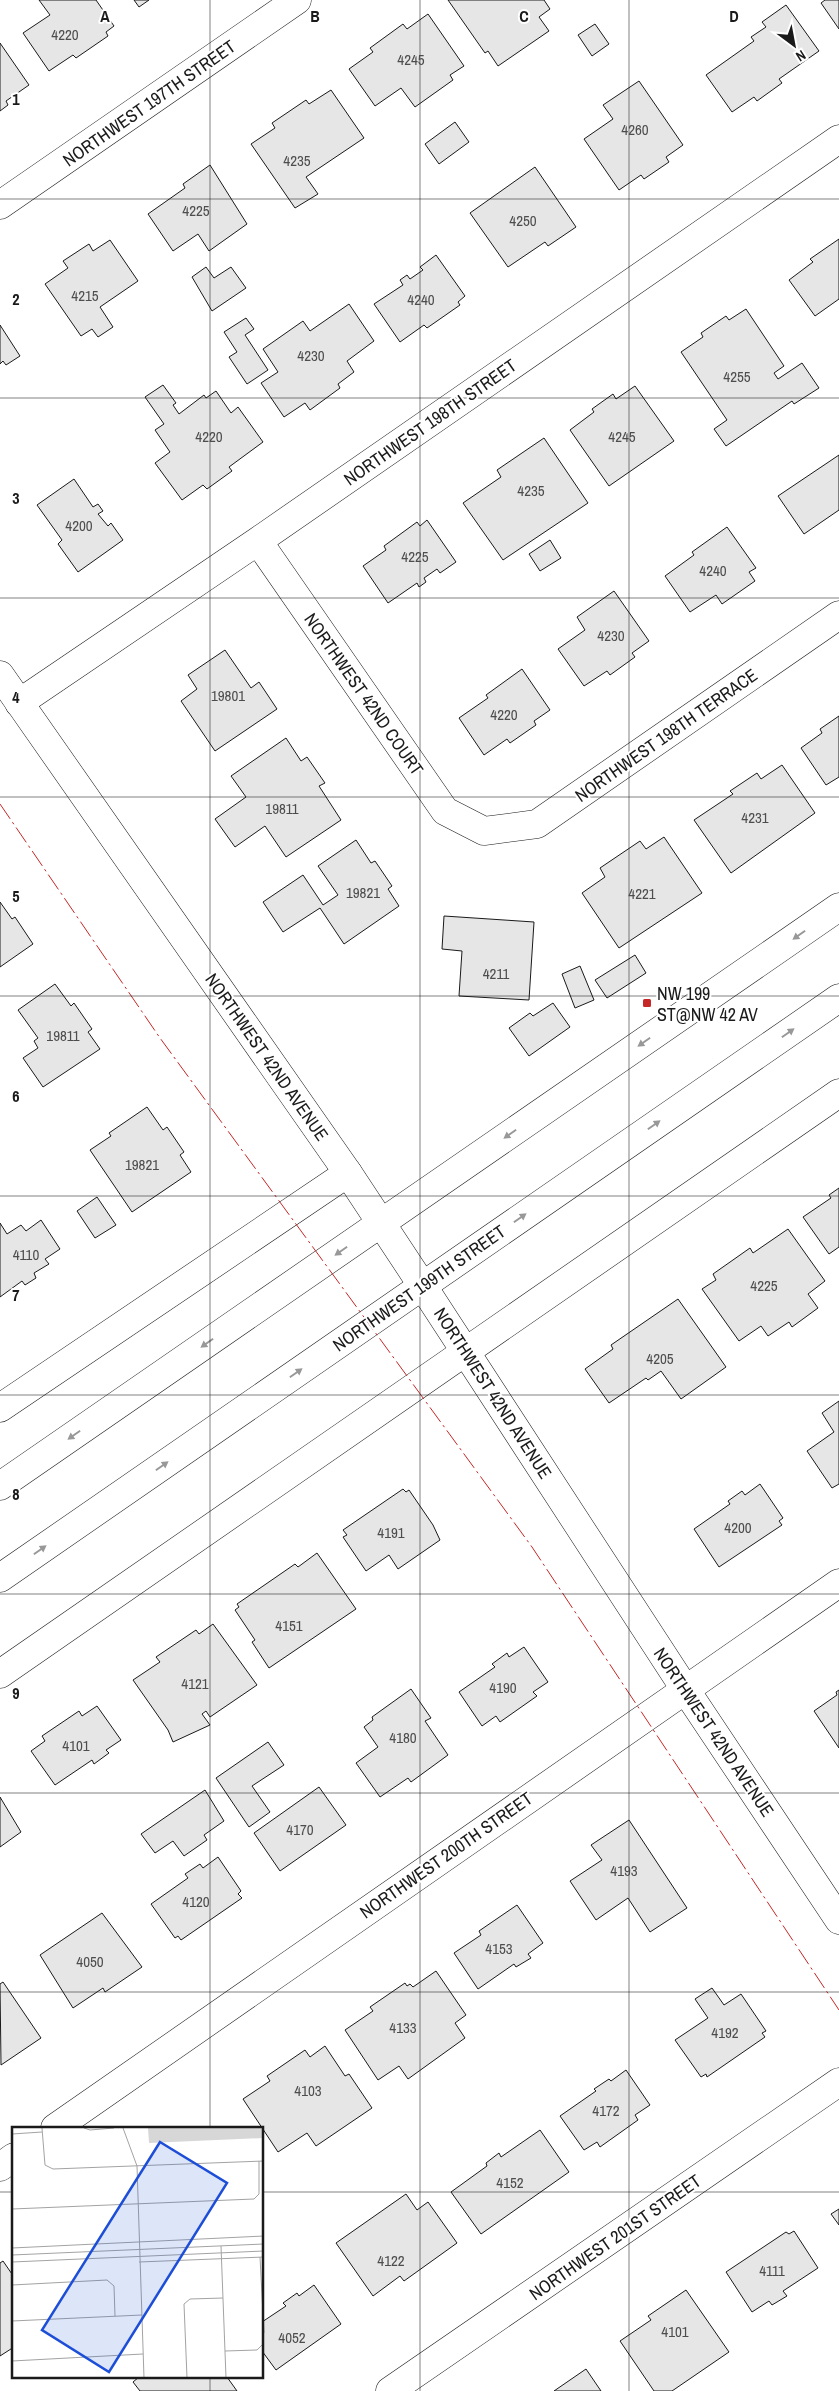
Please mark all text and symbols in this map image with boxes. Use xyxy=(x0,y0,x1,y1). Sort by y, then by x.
text: A xyxy=(100,5,110,27)
text: B xyxy=(310,5,320,27)
text: C xyxy=(519,5,529,27)
text: D xyxy=(729,5,739,27)
north arrow xyxy=(769,20,819,70)
house number: 4220 xyxy=(51,24,79,45)
street label: NORTHWEST 197TH STREET xyxy=(58,34,240,172)
text: N xyxy=(793,46,809,66)
house number: 4245 xyxy=(397,49,425,70)
text: 1 xyxy=(12,88,20,110)
house number: 4260 xyxy=(621,119,649,140)
house number: 4235 xyxy=(283,150,311,171)
house number: 4225 xyxy=(182,200,210,221)
house number: 4250 xyxy=(509,210,537,231)
house number: 4215 xyxy=(71,285,99,306)
text: 2 xyxy=(12,288,20,310)
house number: 4240 xyxy=(407,289,435,310)
house number: 4230 xyxy=(297,345,325,366)
street label: NORTHWEST 198TH STREET xyxy=(339,353,521,491)
house number: 4255 xyxy=(723,366,751,387)
house number: 4220 xyxy=(195,426,223,447)
house number: 4245 xyxy=(608,426,636,447)
house number: 4235 xyxy=(517,480,545,501)
text: 3 xyxy=(12,487,20,509)
house number: 4200 xyxy=(65,515,93,536)
house number: 4225 xyxy=(401,546,429,567)
house number: 4240 xyxy=(699,560,727,581)
street label: NORTHWEST 42ND COURT xyxy=(298,608,430,780)
house number: 4230 xyxy=(597,625,625,646)
street label: NORTHWEST 198TH TERRACE xyxy=(570,662,762,808)
house number: 19801 xyxy=(211,685,245,706)
text: 4 xyxy=(12,686,20,708)
house number: 4220 xyxy=(490,704,518,725)
house number: 19811 xyxy=(265,798,299,819)
house number: 4231 xyxy=(741,807,769,828)
house number: 19821 xyxy=(346,882,380,903)
house number: 4221 xyxy=(628,883,656,904)
text: 5 xyxy=(12,885,20,907)
one-way arrow xyxy=(792,930,806,940)
house number: 4211 xyxy=(483,963,509,984)
street label: NORTHWEST 42ND AVENUE xyxy=(200,968,334,1146)
place label: NW 199 ST@NW 42 AV xyxy=(657,981,758,1027)
marker: NW 199 ST@NW 42 AV xyxy=(641,997,653,1009)
house number: 19811 xyxy=(46,1025,80,1046)
one-way arrow xyxy=(781,1028,794,1038)
one-way arrow xyxy=(637,1037,651,1047)
text: 6 xyxy=(12,1085,20,1107)
one-way arrow xyxy=(647,1120,661,1130)
one-way arrow xyxy=(503,1129,517,1139)
house number: 19821 xyxy=(125,1154,159,1175)
one-way arrow xyxy=(513,1213,527,1223)
street label: NORTHWEST 199TH STREET xyxy=(328,1219,510,1357)
house number: 4110 xyxy=(13,1244,39,1265)
one-way arrow xyxy=(334,1246,348,1256)
house number: 4225 xyxy=(750,1275,778,1296)
text: 7 xyxy=(12,1284,20,1306)
street label: NORTHWEST 42ND AVENUE xyxy=(428,1303,558,1483)
one-way arrow xyxy=(200,1338,214,1348)
house number: 4205 xyxy=(646,1348,674,1369)
one-way arrow xyxy=(289,1368,303,1378)
one-way arrow xyxy=(67,1430,80,1440)
one-way arrow xyxy=(155,1461,169,1471)
text: 8 xyxy=(12,1483,20,1505)
house number: 4200 xyxy=(724,1517,752,1538)
house number: 4191 xyxy=(377,1522,405,1543)
one-way arrow xyxy=(33,1545,47,1555)
house number: 4151 xyxy=(275,1615,303,1636)
street label: NORTHWEST 42ND AVENUE xyxy=(648,1642,780,1822)
house number: 4121 xyxy=(181,1673,209,1694)
house number: 4190 xyxy=(489,1677,517,1698)
text: 9 xyxy=(12,1682,20,1704)
house number: 4180 xyxy=(389,1727,417,1748)
house number: 4101 xyxy=(62,1735,90,1756)
street label: NORTHWEST 200TH STREET xyxy=(355,1786,537,1924)
house number: 4170 xyxy=(286,1819,314,1840)
house number: 4193 xyxy=(610,1860,638,1881)
house number: 4120 xyxy=(182,1891,210,1912)
house number: 4153 xyxy=(485,1938,513,1959)
house number: 4050 xyxy=(76,1951,104,1972)
house number: 4133 xyxy=(389,2017,417,2038)
house number: 4192 xyxy=(711,2022,739,2043)
house number: 4103 xyxy=(294,2080,322,2101)
house number: 4172 xyxy=(592,2100,620,2121)
inset map xyxy=(12,2127,264,2378)
street label: NORTHWEST 201ST STREET xyxy=(524,2168,706,2306)
house number: 4152 xyxy=(496,2172,524,2193)
house number: 4122 xyxy=(377,2250,405,2271)
house number: 4111 xyxy=(759,2260,785,2281)
house number: 4101 xyxy=(661,2321,689,2342)
house number: 4052 xyxy=(278,2327,306,2348)

